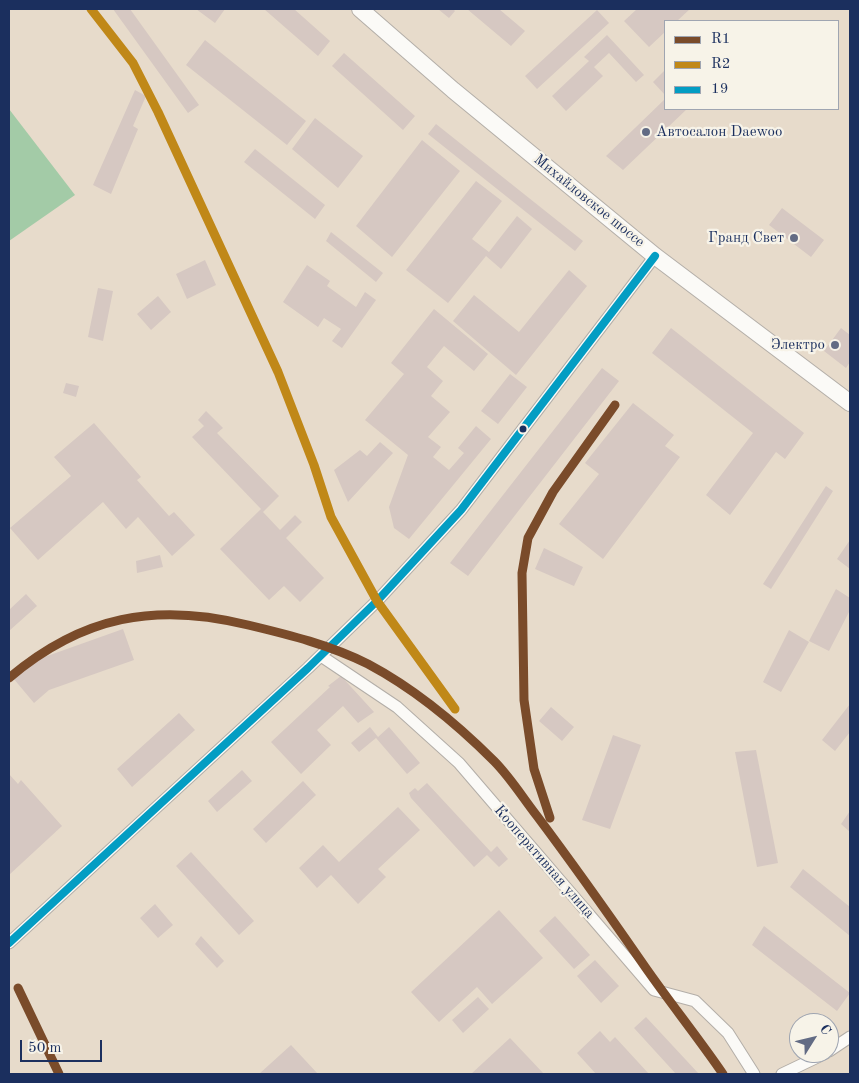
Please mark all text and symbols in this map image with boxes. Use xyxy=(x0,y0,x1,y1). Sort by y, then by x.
legend xyxy=(664,20,839,110)
text: R1 xyxy=(711,32,730,47)
text: R2 xyxy=(711,57,730,72)
text: 19 xyxy=(711,82,728,97)
place label: Автосалон Daewoo xyxy=(656,123,782,141)
marker: Автосалон Daewoo xyxy=(640,126,652,138)
street label: Михайловское шоссе xyxy=(530,151,648,251)
place label: Гранд Свет xyxy=(708,229,784,247)
marker: Гранд Свет xyxy=(788,232,800,244)
place label: Электро xyxy=(771,336,825,354)
marker: Электро xyxy=(829,339,841,351)
unlabelled marker xyxy=(518,424,528,434)
street label: Кооперативная улица xyxy=(490,802,598,922)
north arrow xyxy=(789,1013,839,1063)
text: С xyxy=(817,1022,834,1038)
scale bar xyxy=(22,1030,105,1062)
text: 50 m xyxy=(28,1041,62,1056)

